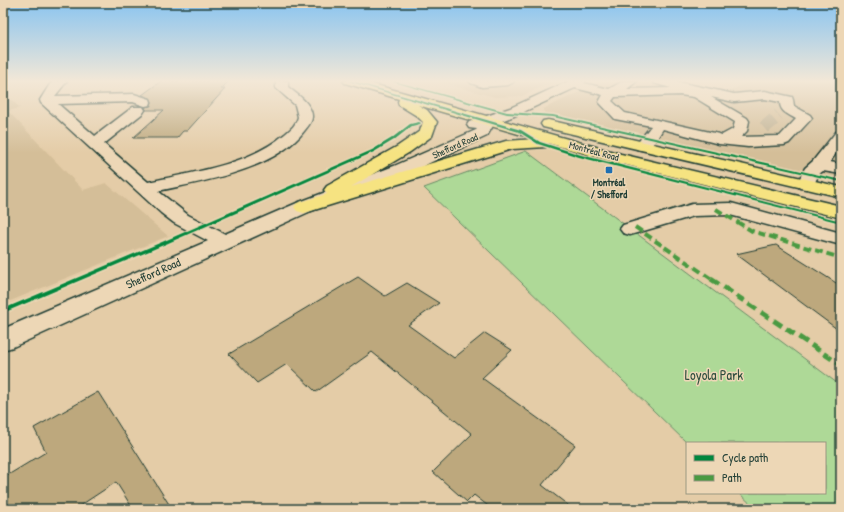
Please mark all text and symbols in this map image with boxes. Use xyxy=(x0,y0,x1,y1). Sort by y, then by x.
street label: Shefford Road xyxy=(430,130,480,162)
street label: Montréal Road xyxy=(568,138,620,164)
marker: Montréal / Shefford xyxy=(604,165,614,175)
place label: Montréal / Shefford xyxy=(591,176,627,201)
street label: Shefford Road xyxy=(123,253,183,293)
park label: Loyola Park xyxy=(685,365,743,385)
legend xyxy=(686,442,826,494)
text: Cycle path xyxy=(722,449,768,466)
text: Path xyxy=(722,469,742,486)

